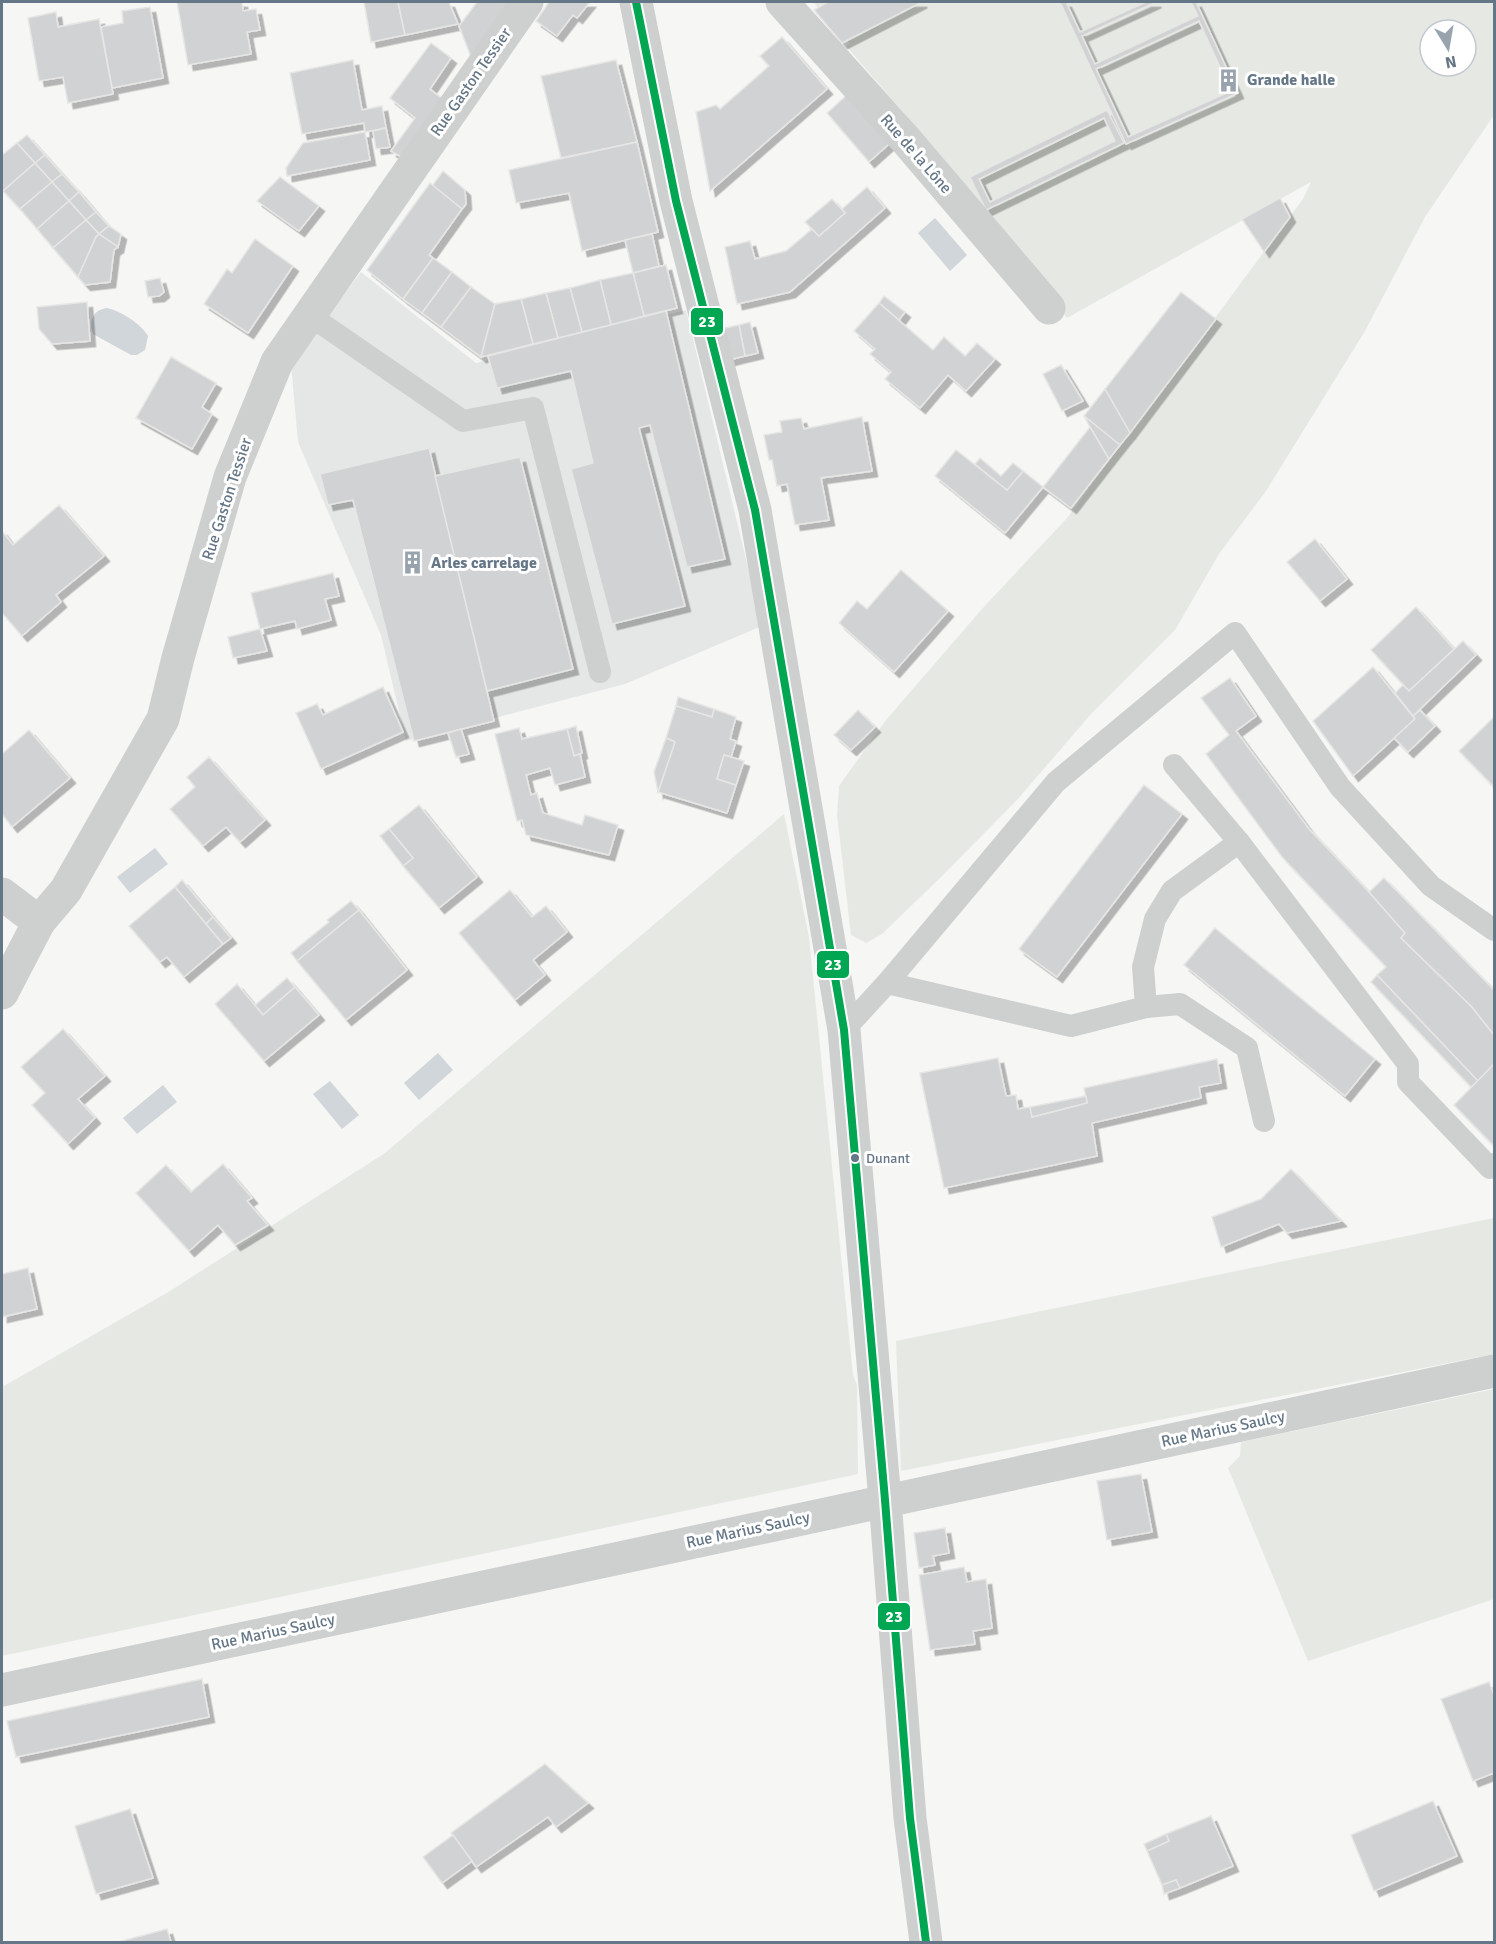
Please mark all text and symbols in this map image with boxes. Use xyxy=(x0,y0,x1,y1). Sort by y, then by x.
north arrow xyxy=(1418,18,1478,78)
street label: Rue Gaston Tessier xyxy=(426,24,516,140)
text: N xyxy=(1443,51,1458,73)
building icon: Grande halle xyxy=(1216,67,1242,93)
place label: Grande halle xyxy=(1247,70,1335,90)
street label: Rue de la Lône xyxy=(876,110,956,198)
line badge: 23 xyxy=(690,307,724,336)
text: 23 xyxy=(698,312,716,332)
street label: Rue Gaston Tessier xyxy=(198,435,256,563)
building icon: Arles carrelage xyxy=(400,550,426,576)
place label: Arles carrelage xyxy=(431,553,537,573)
line badge: 23 xyxy=(816,950,850,979)
text: 23 xyxy=(824,955,842,975)
place label: Dunant xyxy=(866,1150,910,1167)
marker: Dunant xyxy=(849,1152,861,1164)
street label: Rue Marius Saulcy xyxy=(1159,1406,1287,1452)
street label: Rue Marius Saulcy xyxy=(684,1507,812,1553)
line badge: 23 xyxy=(877,1602,911,1631)
text: 23 xyxy=(885,1607,903,1627)
street label: Rue Marius Saulcy xyxy=(209,1609,337,1655)

